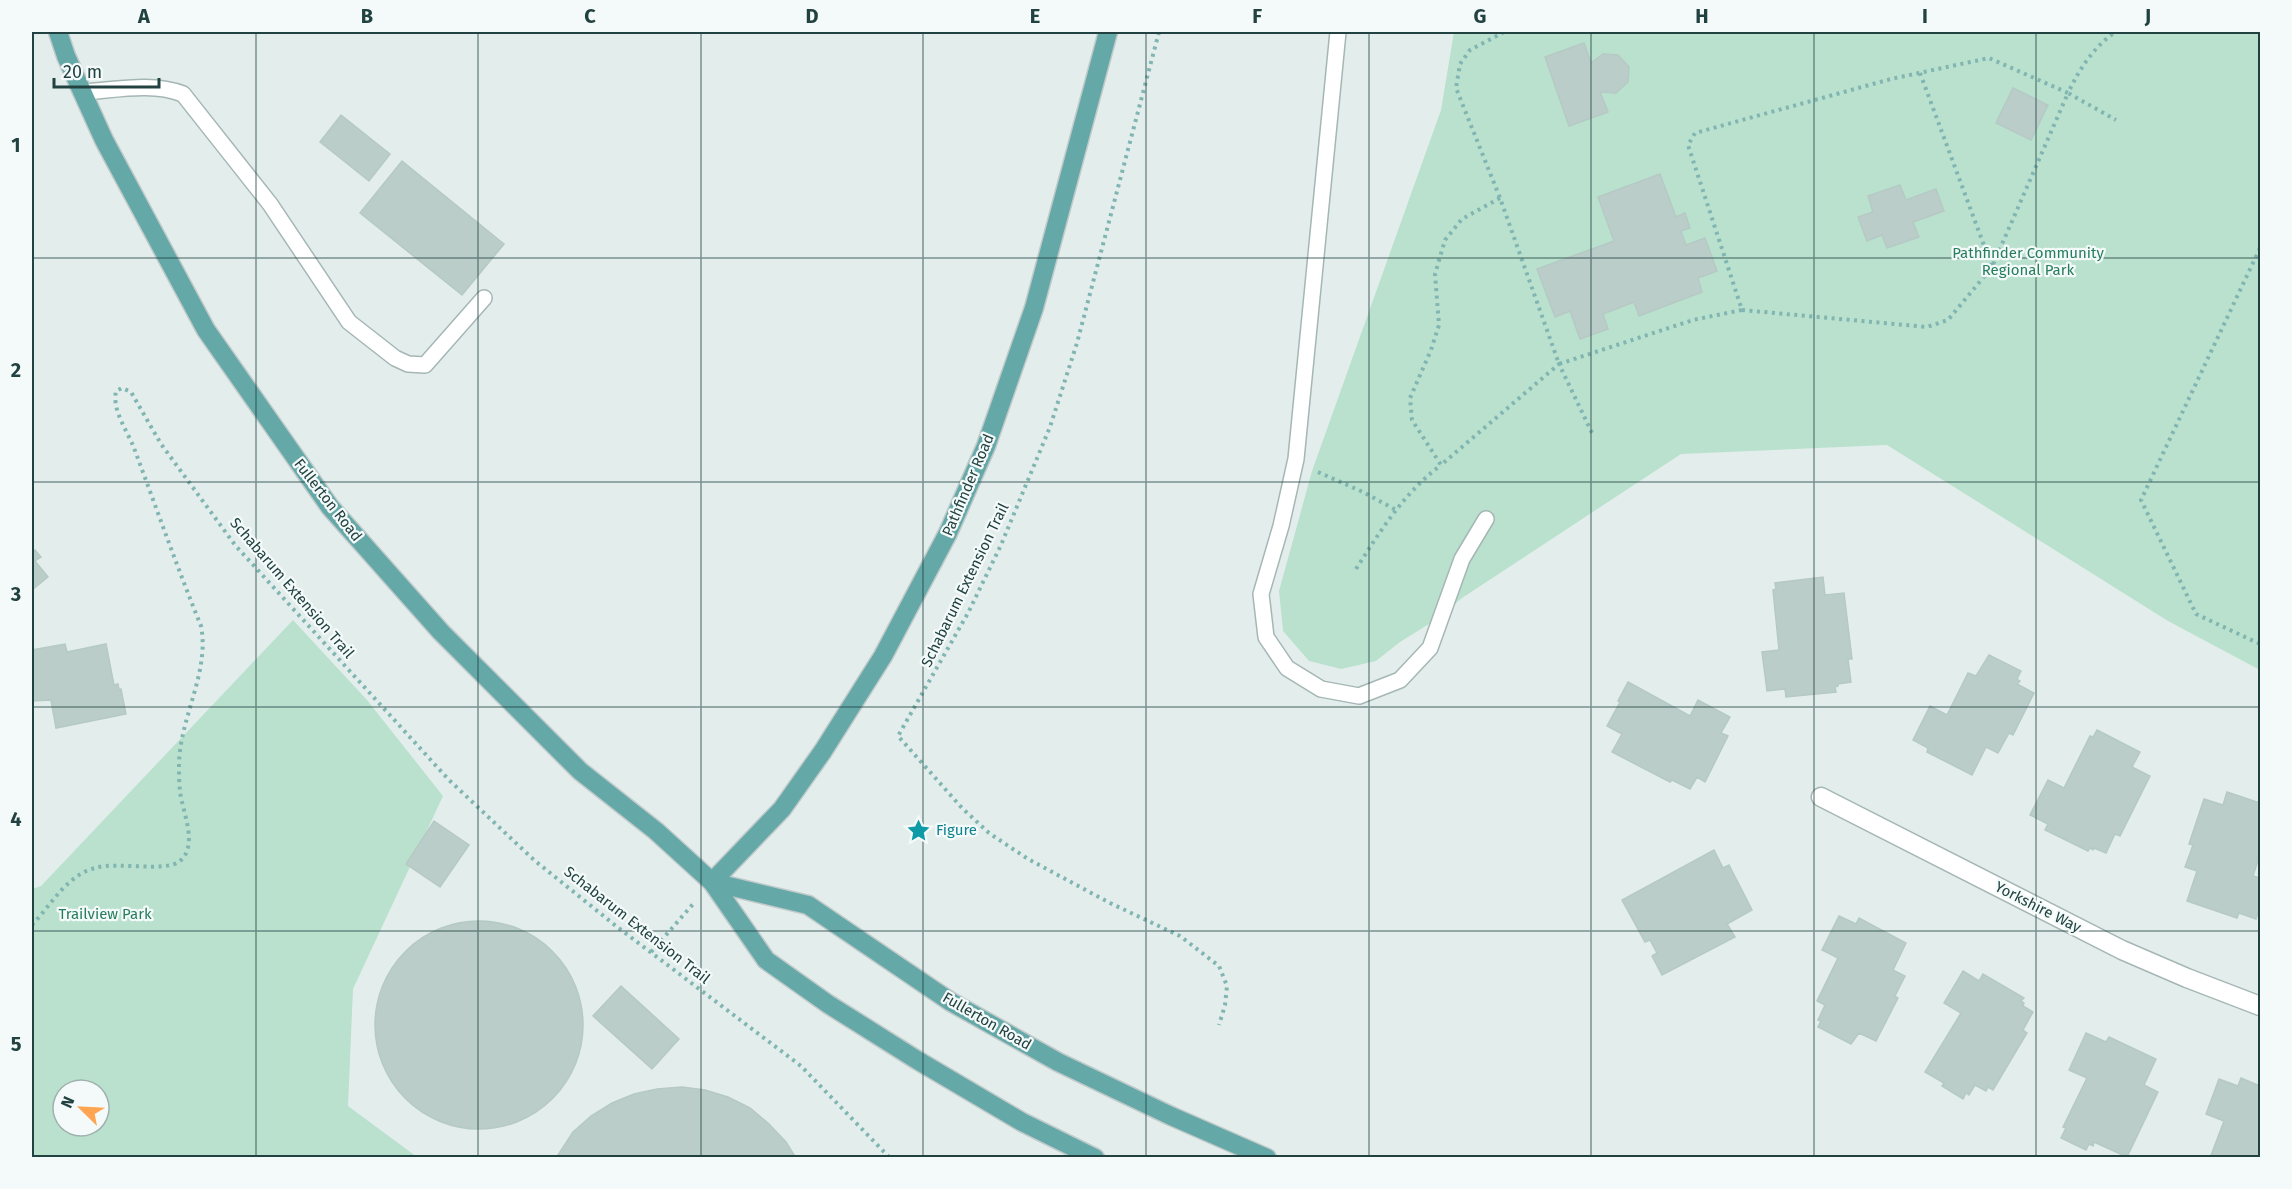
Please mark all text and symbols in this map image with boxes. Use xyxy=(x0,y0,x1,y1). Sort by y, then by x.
text: A xyxy=(137,4,151,28)
text: B xyxy=(361,4,373,28)
text: C xyxy=(584,4,596,28)
text: D xyxy=(805,4,819,28)
text: E xyxy=(1030,4,1040,28)
text: F xyxy=(1252,4,1262,28)
text: G xyxy=(1474,4,1486,28)
text: H xyxy=(1695,4,1709,28)
text: I xyxy=(1922,4,1928,28)
text: J xyxy=(2144,4,2151,28)
scale bar xyxy=(54,51,159,89)
text: 20 m xyxy=(63,61,102,83)
text: 1 xyxy=(11,133,21,157)
park label: Pathfinder Community Regional Park xyxy=(1952,244,2104,279)
text: 2 xyxy=(11,358,21,382)
street label: Pathfinder Road xyxy=(938,431,998,539)
street label: Fullerton Road xyxy=(290,455,366,545)
street label: Schabarum Extension Trail xyxy=(917,500,1013,670)
street label: Schabarum Extension Trail xyxy=(226,514,358,662)
text: 3 xyxy=(10,582,21,606)
text: 4 xyxy=(10,807,22,831)
place icon: Figure xyxy=(905,817,931,843)
place label: Figure xyxy=(936,821,977,839)
street label: Schabarum Extension Trail xyxy=(560,862,714,988)
street label: Yorkshire Way xyxy=(1992,878,2085,937)
park label: Trailview Park xyxy=(58,905,152,923)
street label: Fullerton Road xyxy=(939,988,1035,1054)
text: 5 xyxy=(11,1032,22,1056)
north arrow xyxy=(51,1078,111,1138)
text: N xyxy=(57,1093,79,1111)

